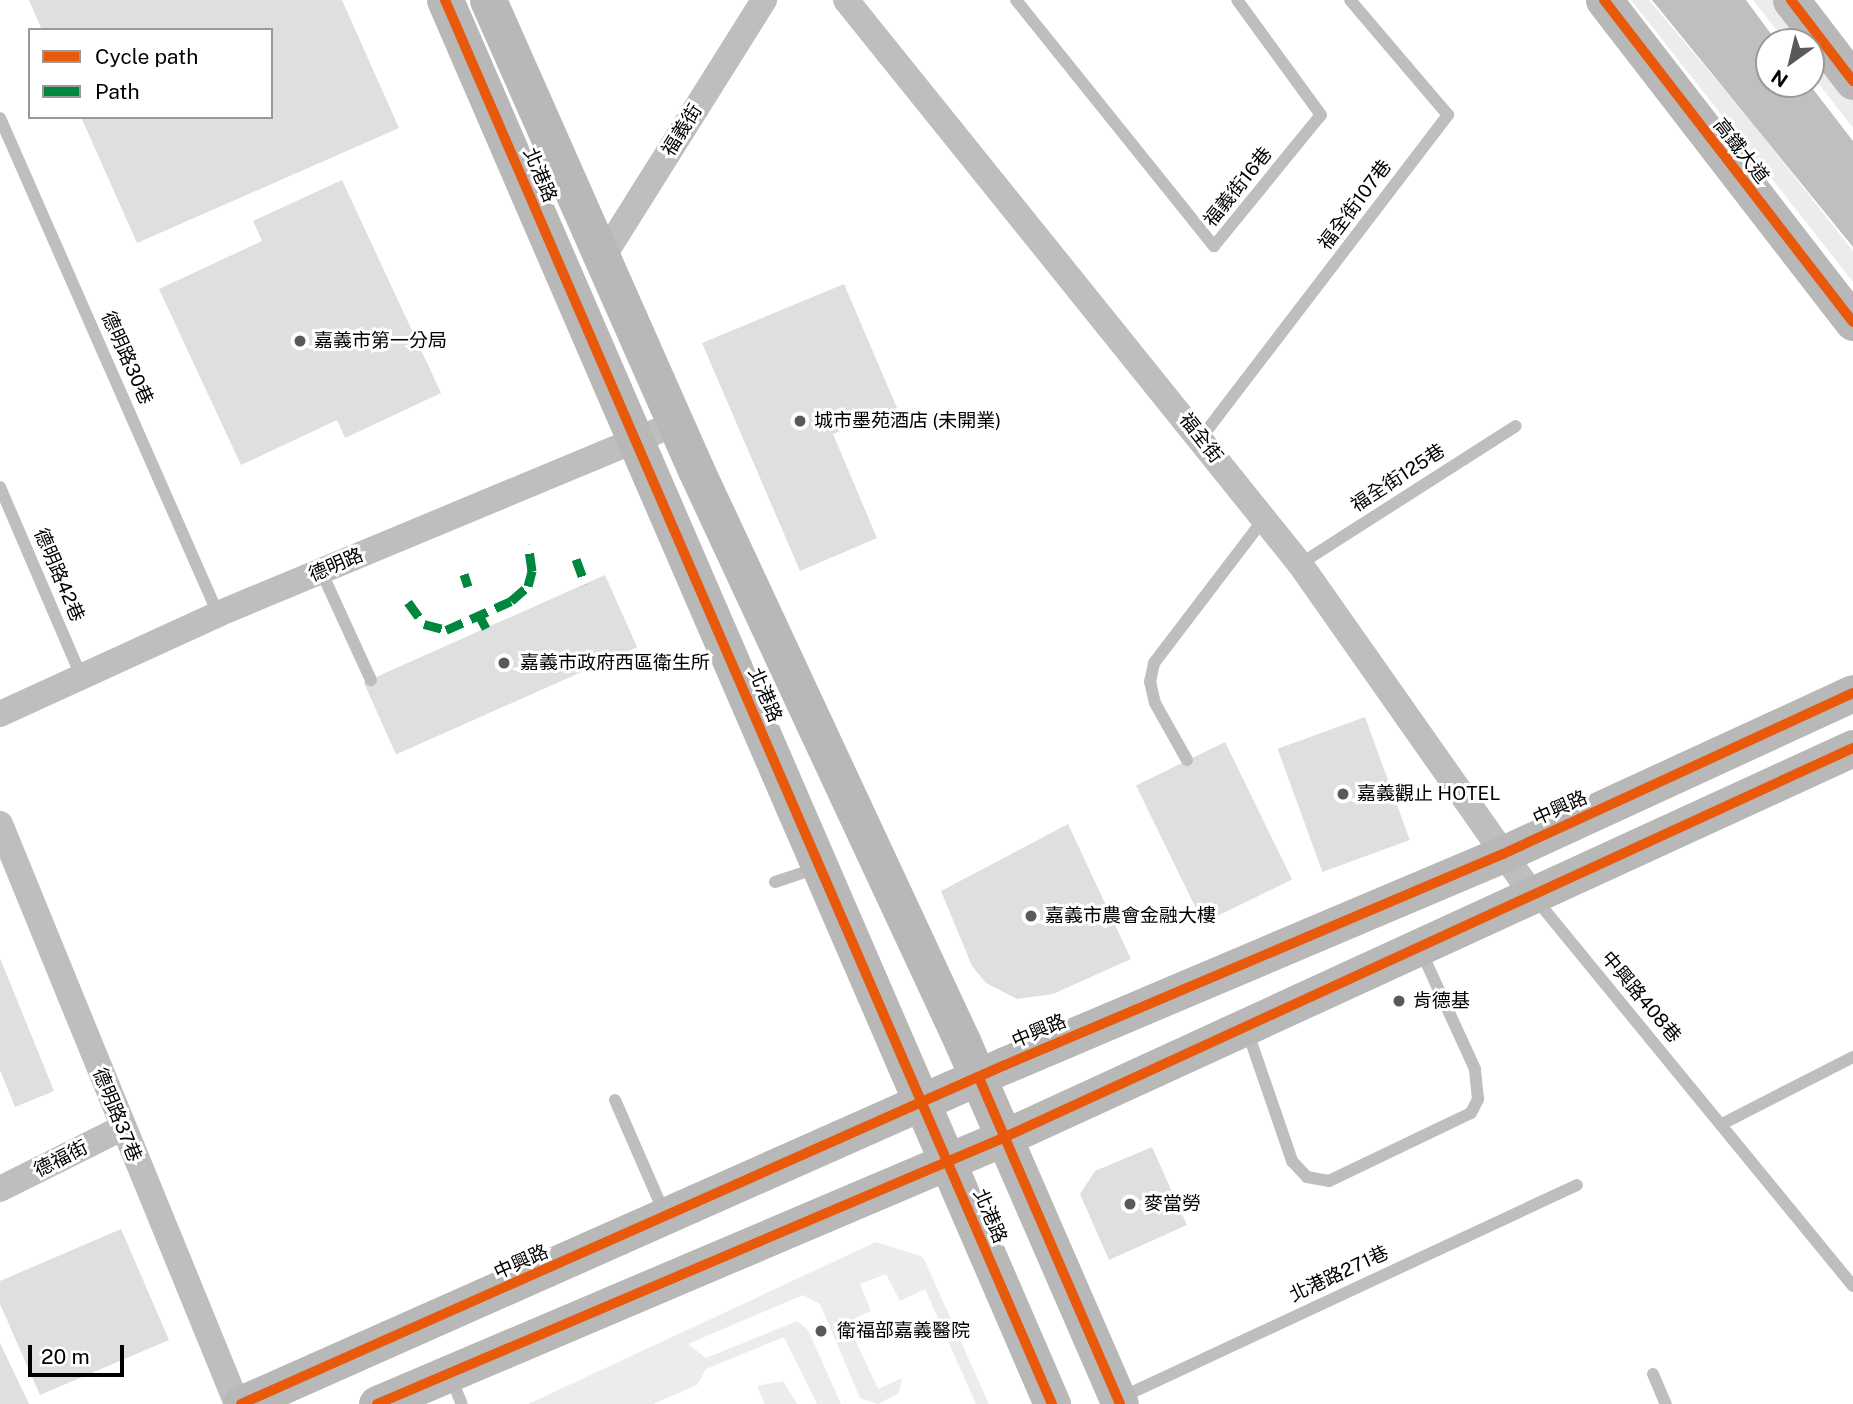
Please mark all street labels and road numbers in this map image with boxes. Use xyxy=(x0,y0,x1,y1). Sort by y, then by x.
street label: 福義街 xyxy=(657,100,707,160)
street label: 高鐵大道 xyxy=(1709,114,1773,188)
street label: 福義街16巷 xyxy=(1199,143,1277,231)
street label: 北港路 xyxy=(518,144,562,206)
street label: 福全街107巷 xyxy=(1314,156,1396,254)
street label: 德明路30巷 xyxy=(96,308,158,408)
street label: 福全街 xyxy=(1174,409,1228,467)
street label: 福全街125巷 xyxy=(1347,439,1449,517)
street label: 德明路42巷 xyxy=(29,525,89,625)
street label: 德明路 xyxy=(305,543,367,587)
street label: 北港路 xyxy=(743,664,787,726)
street label: 中興路 xyxy=(1529,786,1591,830)
street label: 中興路408巷 xyxy=(1596,947,1686,1047)
street label: 中興路 xyxy=(1008,1009,1070,1053)
street label: 德明路37巷 xyxy=(88,1065,146,1165)
street label: 德福街 xyxy=(30,1136,92,1182)
street label: 北港路 xyxy=(968,1185,1012,1247)
street label: 中興路 xyxy=(490,1240,552,1284)
street label: 北港路271巷 xyxy=(1286,1241,1392,1307)

